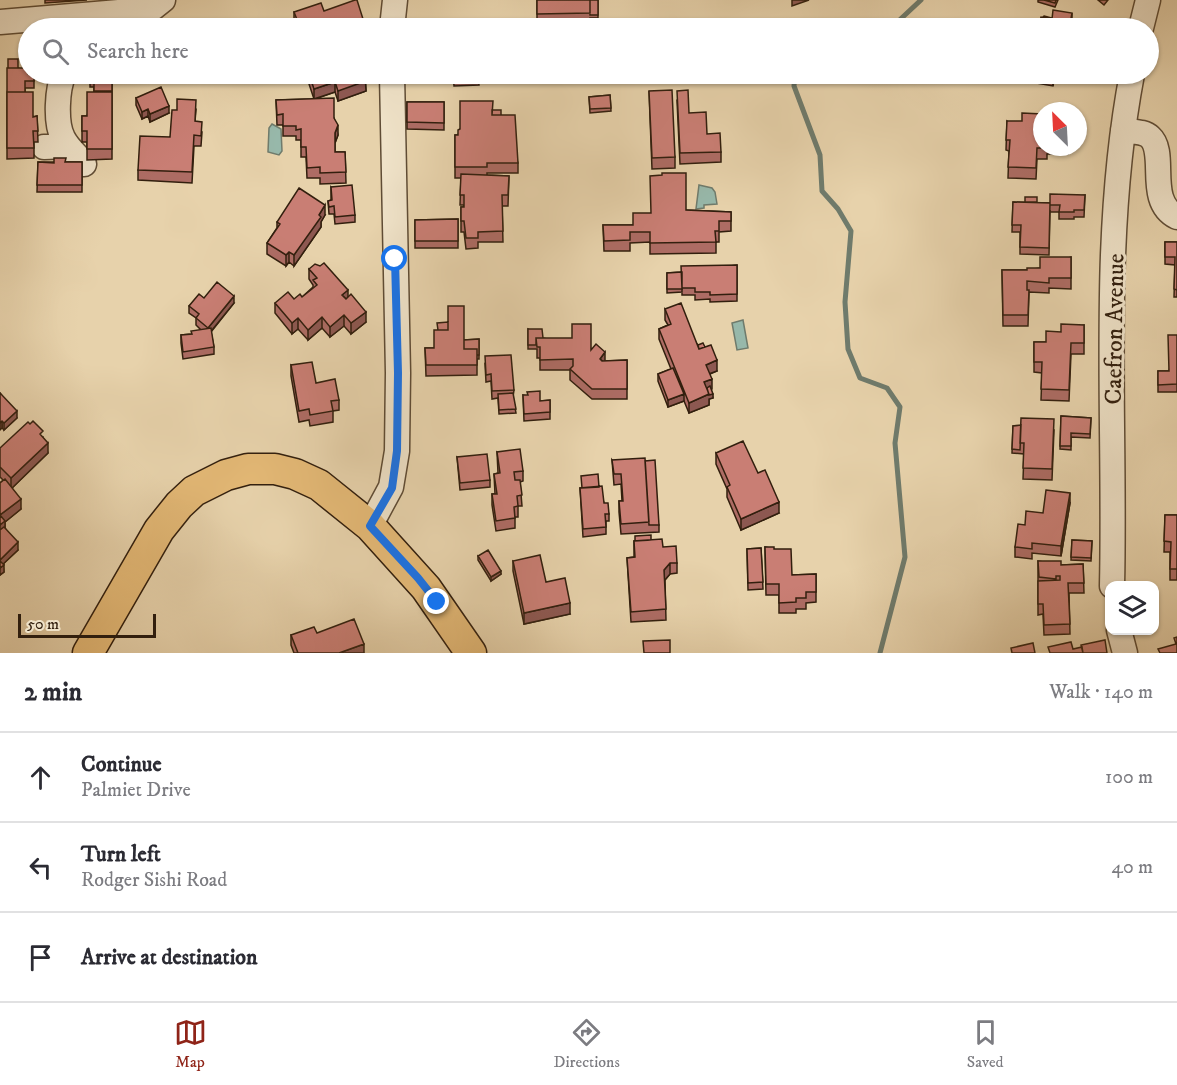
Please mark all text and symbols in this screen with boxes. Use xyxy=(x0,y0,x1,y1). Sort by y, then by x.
search box xyxy=(18,18,1159,84)
icon: search xyxy=(39,35,72,68)
text: Search here xyxy=(87,38,189,65)
north arrow xyxy=(1033,102,1087,156)
route start xyxy=(381,245,407,271)
street label: Caefron Avenue xyxy=(1099,253,1131,405)
map controls xyxy=(1105,581,1159,635)
button: layers xyxy=(1105,581,1159,635)
route end xyxy=(423,588,449,614)
scale bar xyxy=(18,611,156,638)
text: 50 m xyxy=(27,614,59,634)
text: 2 min xyxy=(24,676,82,709)
text: Walk · 140 m xyxy=(1049,680,1153,705)
text: Continue xyxy=(81,751,162,778)
icon: ahead xyxy=(24,761,57,794)
text: 100 m xyxy=(1105,765,1153,790)
text: Palmiet Drive xyxy=(81,778,191,803)
text: Turn left xyxy=(81,841,161,868)
icon: left xyxy=(24,851,57,884)
text: 40 m xyxy=(1111,855,1153,880)
text: Rodger Sishi Road xyxy=(81,868,227,893)
icon: arrive xyxy=(24,941,57,974)
text: Arrive at destination xyxy=(81,944,258,971)
tab: Map xyxy=(174,1016,207,1072)
tab: Directions xyxy=(554,1016,620,1072)
tab: Saved xyxy=(967,1016,1004,1072)

